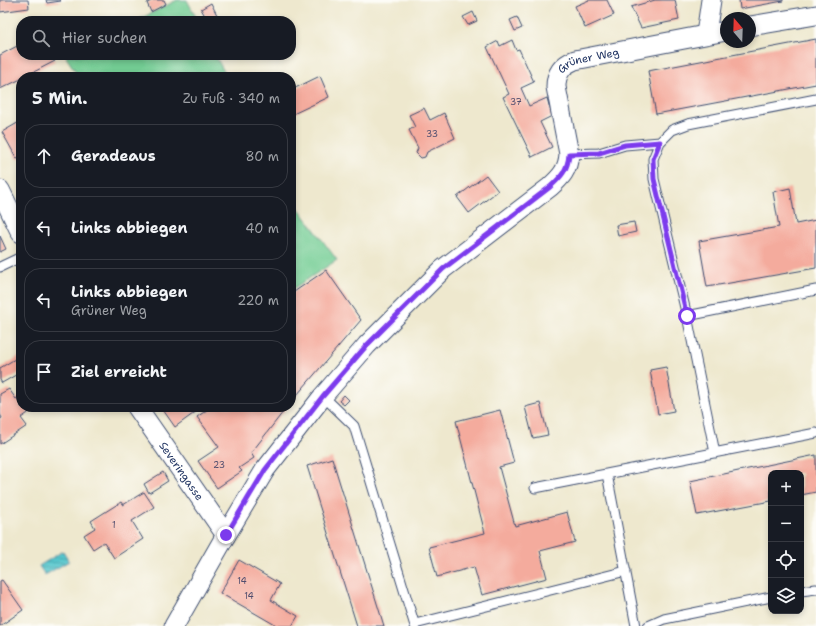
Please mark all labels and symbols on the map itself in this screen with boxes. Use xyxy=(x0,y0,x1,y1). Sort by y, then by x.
north arrow xyxy=(720,12,756,48)
street label: Grüner Weg xyxy=(554,45,621,77)
house number: 37 xyxy=(510,96,522,108)
house number: 33 xyxy=(426,128,438,140)
route start xyxy=(678,307,696,325)
street label: Severingasse xyxy=(155,439,207,504)
house number: 23 xyxy=(213,459,225,471)
house number: 1 xyxy=(112,519,116,531)
route end xyxy=(217,526,235,544)
house number: 14 xyxy=(237,575,247,587)
house number: 14 xyxy=(244,590,254,602)

